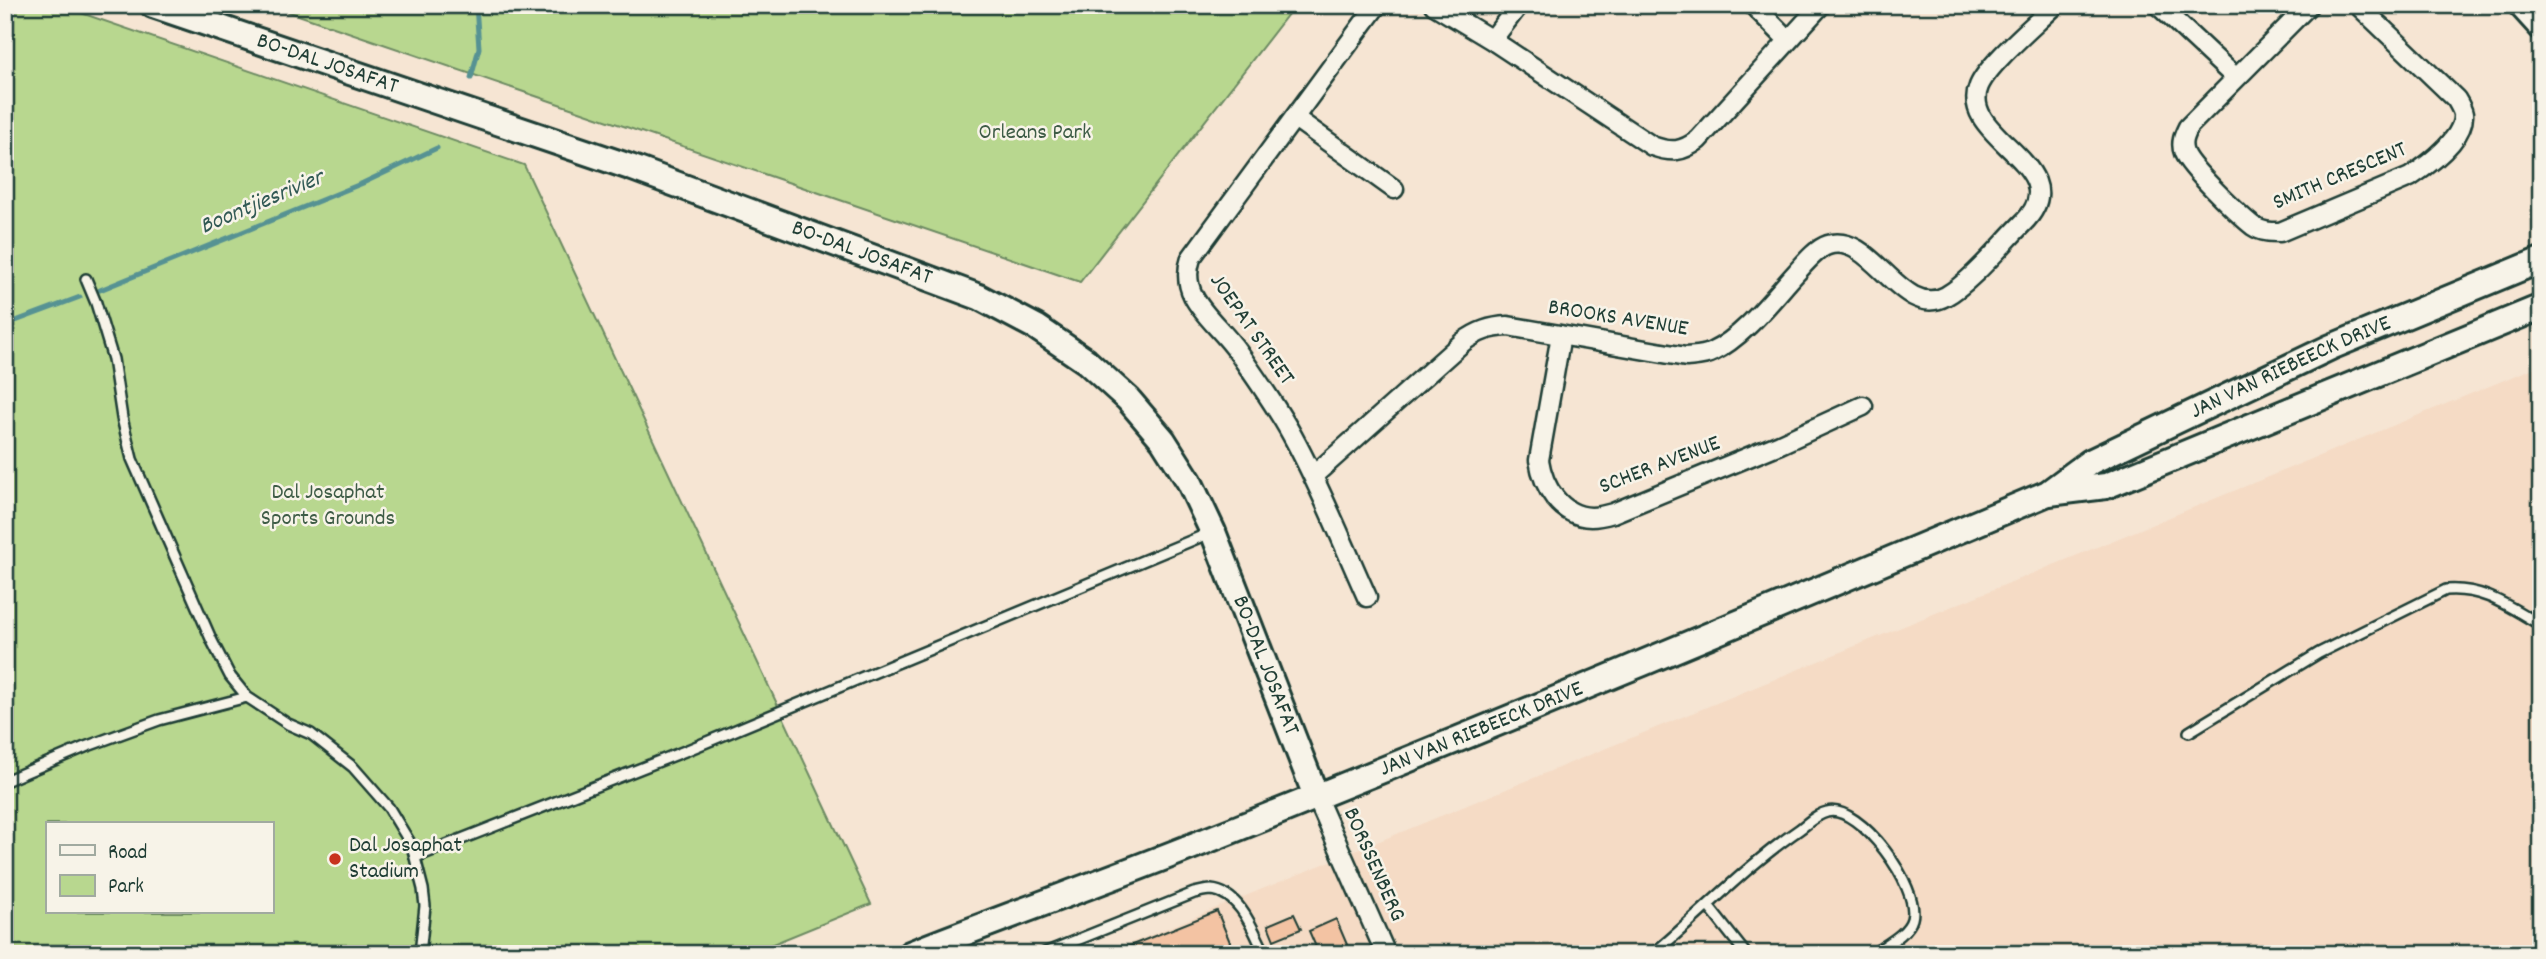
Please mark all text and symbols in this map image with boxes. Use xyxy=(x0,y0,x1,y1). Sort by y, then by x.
street label: BO-DAL JOSAFAT xyxy=(252,25,402,104)
park label: Orleans Park xyxy=(979,117,1091,150)
street label: SMITH CRESCENT xyxy=(2268,134,2412,220)
water label: Boontjiesrivier xyxy=(195,161,332,244)
street label: BO-DAL JOSAFAT xyxy=(787,212,937,295)
street label: JOEPAT STREET xyxy=(1200,267,1302,393)
street label: BROOKS AVENUE xyxy=(1546,292,1691,346)
street label: JAN VAN RIEBEECK DRIVE xyxy=(2185,307,2397,428)
street label: SCHER AVENUE xyxy=(1595,428,1726,504)
park label: Dal Josaphat Sports Grounds xyxy=(261,477,395,536)
street label: BO-DAL JOSAFAT xyxy=(1223,591,1307,740)
street label: JAN VAN RIEBEECK DRIVE xyxy=(1375,673,1589,786)
street label: BORSSENBERG xyxy=(1333,803,1413,927)
legend xyxy=(46,822,273,914)
place label: Dal Josaphat Stadium xyxy=(349,830,462,889)
text: Road xyxy=(108,839,147,869)
marker: Dal Josaphat Stadium xyxy=(327,851,343,867)
text: Park xyxy=(108,873,144,903)

